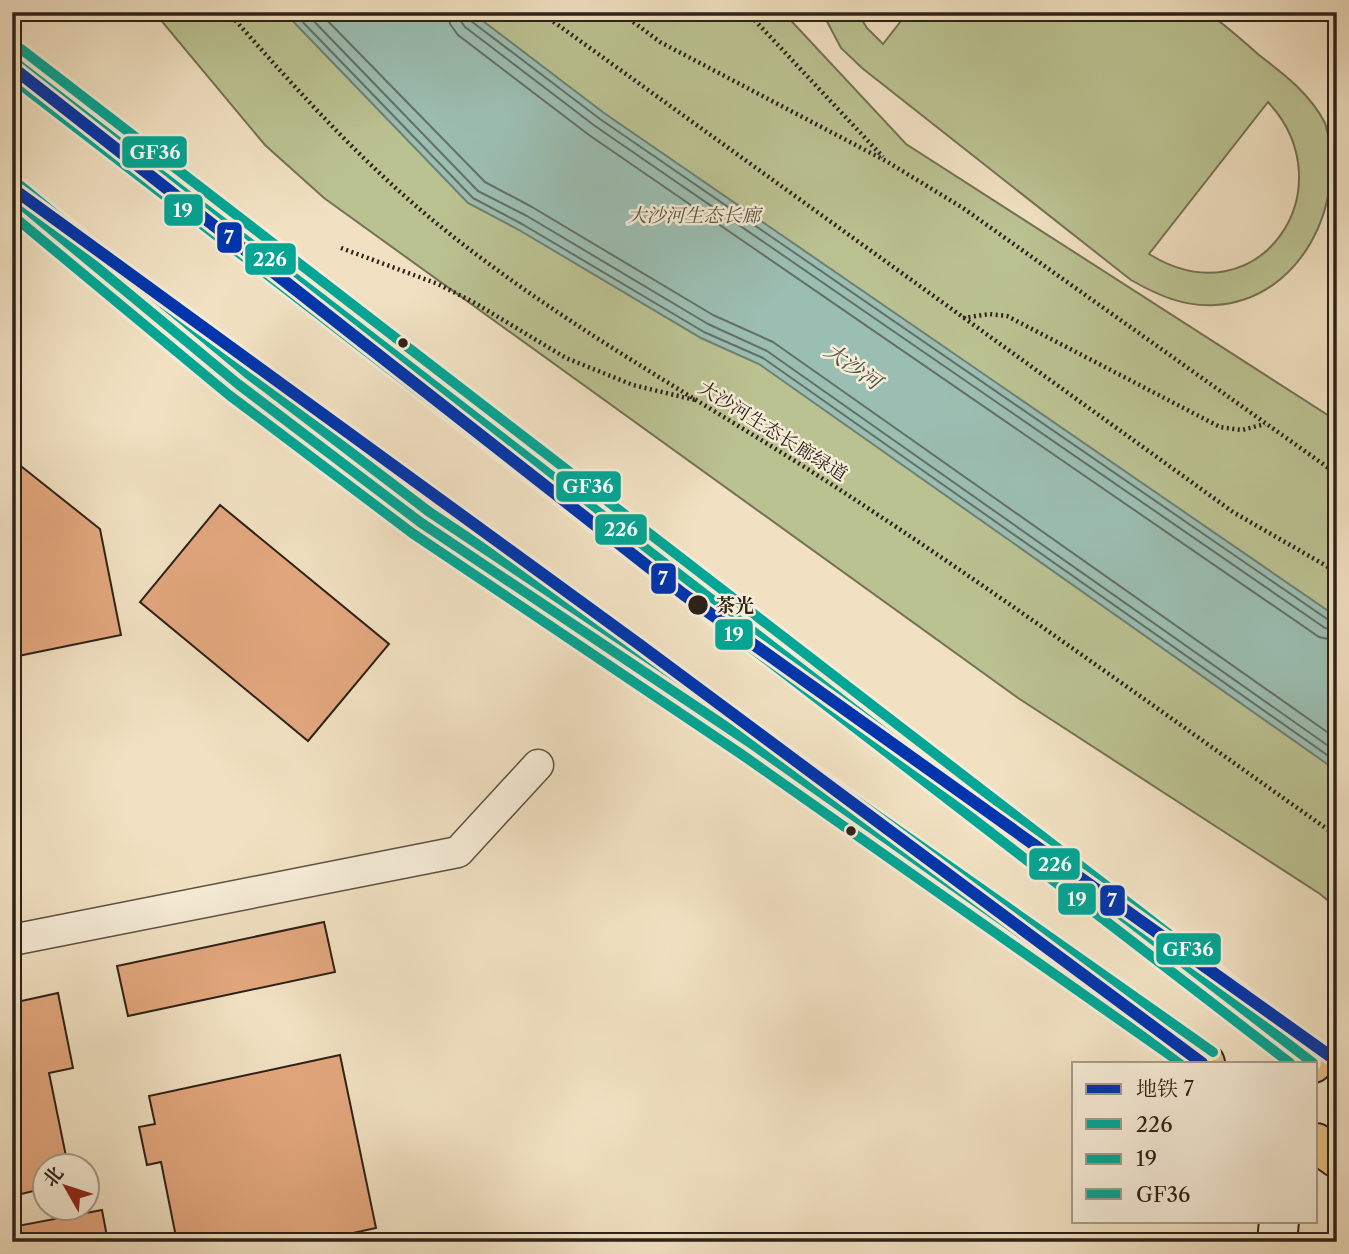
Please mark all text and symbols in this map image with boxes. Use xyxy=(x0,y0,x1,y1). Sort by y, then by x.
line badge: GF36 xyxy=(121,135,188,169)
text: GF36 xyxy=(129,141,181,164)
line badge: 19 xyxy=(163,193,204,227)
text: 19 xyxy=(173,199,193,222)
park label: 大沙河生态长廊 xyxy=(627,204,763,227)
line badge: 7 xyxy=(216,221,243,254)
text: 7 xyxy=(224,226,234,249)
line badge: 226 xyxy=(244,242,297,276)
text: 226 xyxy=(253,248,287,271)
unlabelled marker xyxy=(396,336,410,350)
water label: 大沙河 xyxy=(820,338,889,397)
street label: 大沙河生态长廊绿道 xyxy=(694,376,852,486)
line badge: GF36 xyxy=(555,470,622,503)
text: GF36 xyxy=(562,475,614,498)
line badge: 226 xyxy=(594,513,648,546)
text: 226 xyxy=(604,518,638,541)
line badge: 7 xyxy=(650,562,677,595)
text: 7 xyxy=(658,567,668,590)
marker: 茶光 xyxy=(686,593,710,617)
place label: 茶光 xyxy=(716,594,754,617)
line badge: 19 xyxy=(714,618,754,651)
text: 19 xyxy=(724,623,744,646)
unlabelled marker xyxy=(844,824,858,838)
line badge: 226 xyxy=(1028,847,1081,881)
text: 226 xyxy=(1038,853,1072,876)
line badge: 19 xyxy=(1057,882,1097,916)
line badge: 7 xyxy=(1099,884,1126,917)
text: 19 xyxy=(1067,888,1087,911)
text: 7 xyxy=(1107,889,1117,912)
line badge: GF36 xyxy=(1155,932,1222,966)
text: GF36 xyxy=(1162,938,1214,961)
legend xyxy=(1072,1062,1318,1222)
text: 地铁 7 xyxy=(1136,1076,1195,1101)
text: 226 xyxy=(1136,1112,1172,1137)
text: 19 xyxy=(1136,1146,1157,1171)
north arrow xyxy=(32,1152,102,1222)
text: 北 xyxy=(38,1162,68,1191)
text: GF36 xyxy=(1136,1182,1190,1207)

